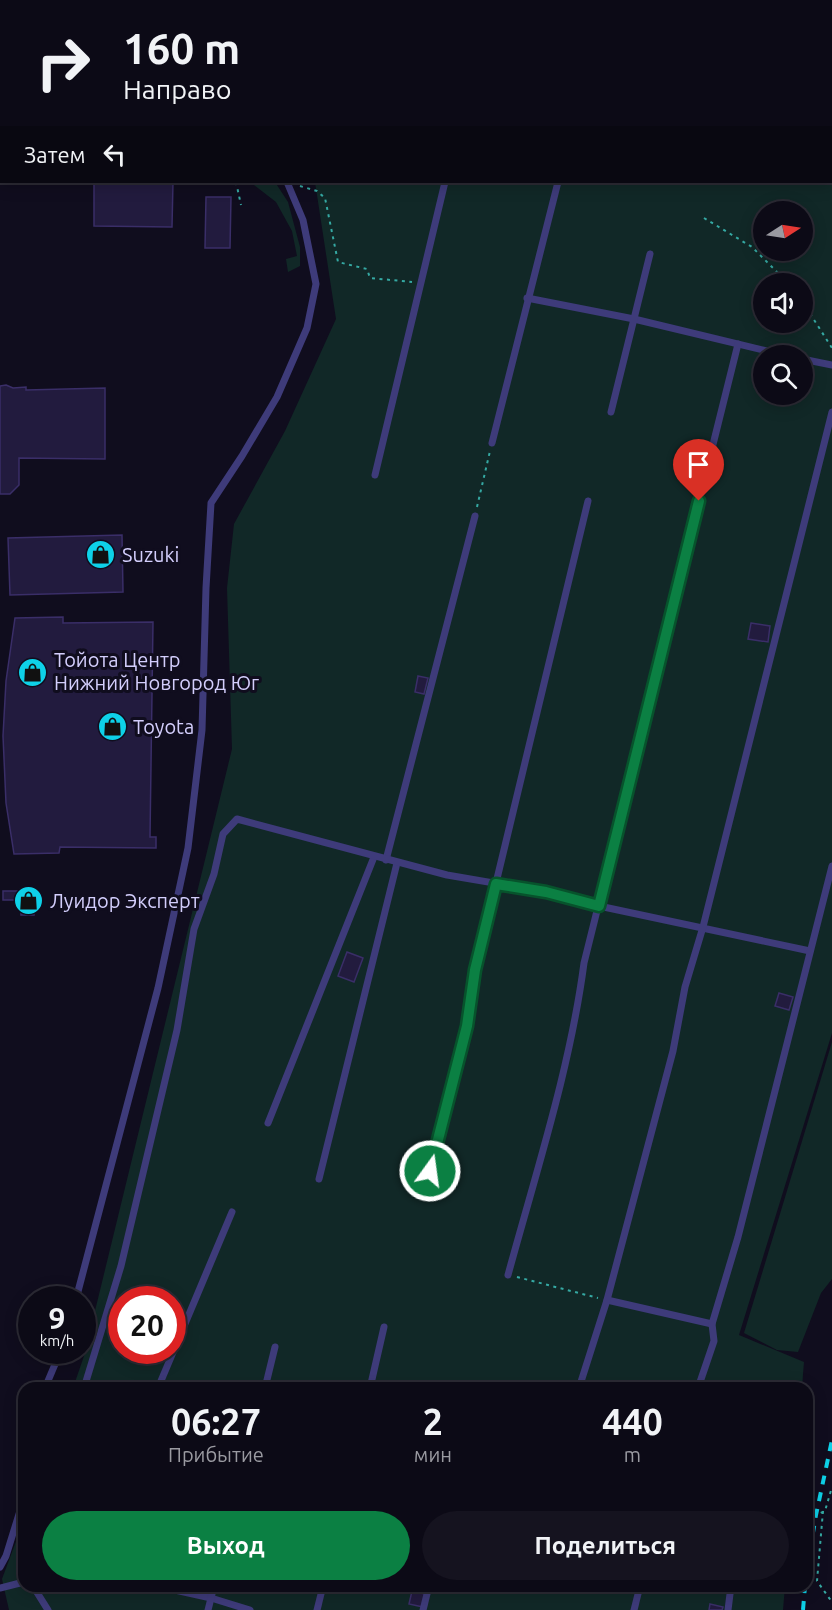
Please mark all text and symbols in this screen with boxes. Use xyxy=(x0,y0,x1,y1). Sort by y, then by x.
icon: right xyxy=(24,24,102,102)
text: 160 m xyxy=(123,25,240,72)
text: Направо xyxy=(123,74,232,104)
icon: left xyxy=(98,138,131,171)
text: Затем xyxy=(24,142,86,167)
north arrow xyxy=(753,201,813,261)
map controls xyxy=(753,201,813,405)
button: sound xyxy=(753,273,813,333)
button: search xyxy=(753,345,813,405)
pin xyxy=(673,439,724,501)
icon: arrive xyxy=(682,448,715,481)
shop icon: Suzuki xyxy=(85,539,117,571)
place label: Suzuki xyxy=(122,543,179,566)
place label: Тойота Центр Нижний Новгород Юг xyxy=(54,648,259,694)
shop icon: Тойота Центр Нижний Новгород Юг xyxy=(17,656,49,688)
shop icon: Toyota xyxy=(96,711,128,743)
place label: Toyota xyxy=(133,715,194,738)
shop icon: Луидор Эксперт xyxy=(13,885,45,917)
place label: Луидор Эксперт xyxy=(50,889,200,912)
position arrow xyxy=(398,1139,462,1203)
speed limit sign: 20 xyxy=(108,1286,186,1364)
text: 9 xyxy=(49,1301,65,1335)
text: km/h xyxy=(40,1332,74,1349)
text: 06:27 xyxy=(171,1401,261,1442)
text: 2 xyxy=(423,1401,443,1442)
text: 440 xyxy=(602,1401,663,1442)
text: Прибытие xyxy=(168,1443,264,1466)
text: мин xyxy=(414,1443,452,1466)
text: m xyxy=(624,1443,641,1466)
button: Выход xyxy=(42,1511,410,1580)
button: Поделиться xyxy=(422,1511,789,1580)

